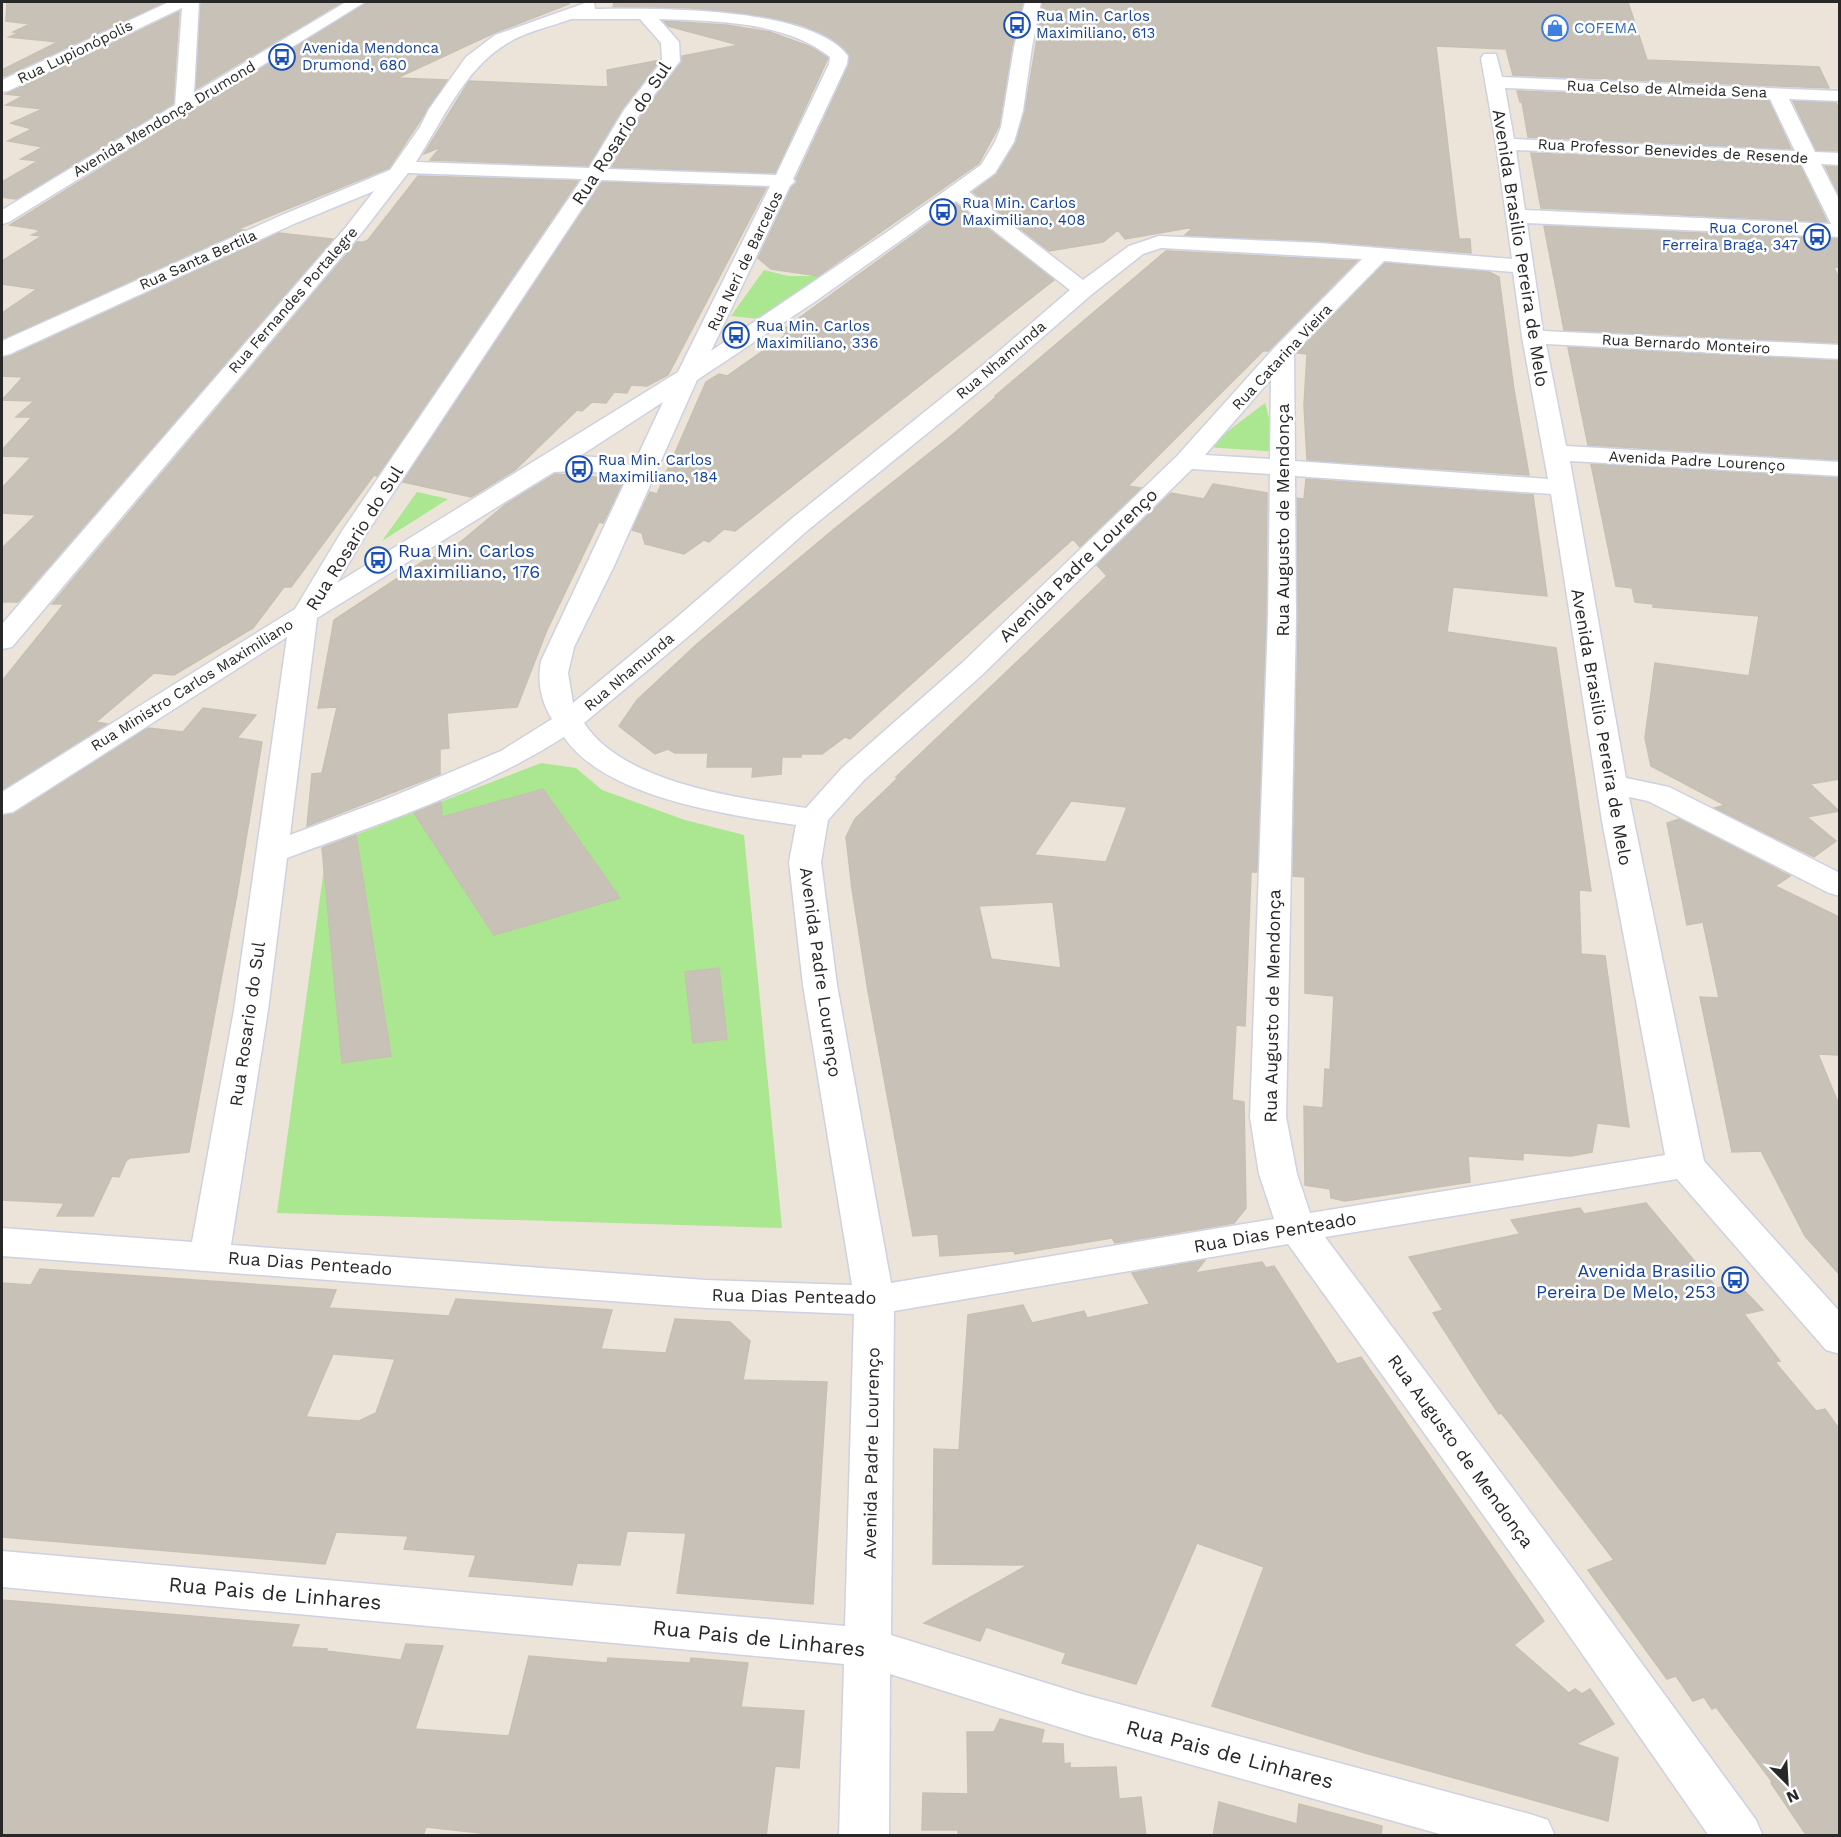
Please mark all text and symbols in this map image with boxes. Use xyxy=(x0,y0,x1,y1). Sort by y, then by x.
place label: Rua Min. Carlos Maximiliano, 613 xyxy=(1036,7,1155,42)
bus stop icon: Rua Min. Carlos Maximiliano, 613 xyxy=(1002,10,1032,40)
shop icon: COFEMA xyxy=(1540,13,1570,43)
street label: Rua Lupionópolis xyxy=(14,16,136,88)
place label: COFEMA xyxy=(1574,19,1637,37)
place label: Avenida Mendonca Drumond, 680 xyxy=(302,39,440,74)
bus stop icon: Avenida Mendonca Drumond, 680 xyxy=(267,42,297,72)
street label: Avenida Mendonça Drumond xyxy=(69,57,259,181)
street label: Rua Rosario do Sul xyxy=(567,57,675,208)
street label: Rua Celso de Almeida Sena xyxy=(1566,77,1768,102)
street label: Avenida Brasilio Pereira de Melo xyxy=(1489,108,1553,388)
street label: Rua Professor Benevides de Resende xyxy=(1537,135,1809,167)
street label: Rua Neri de Barcelos xyxy=(703,188,787,334)
place label: Rua Min. Carlos Maximiliano, 408 xyxy=(962,194,1085,229)
bus stop icon: Rua Min. Carlos Maximiliano, 408 xyxy=(928,197,958,227)
place label: Rua Coronel Ferreira Braga, 347 xyxy=(1662,219,1798,254)
bus stop icon: Rua Coronel Ferreira Braga, 347 xyxy=(1802,222,1832,252)
street label: Rua Fernandes Portalegre xyxy=(225,223,361,377)
street label: Rua Santa Bertila xyxy=(137,226,260,294)
street label: Rua Catarina Vieira xyxy=(1228,300,1336,414)
place label: Rua Min. Carlos Maximiliano, 336 xyxy=(756,317,878,352)
street label: Rua Nhamunda xyxy=(952,317,1050,403)
bus stop icon: Rua Min. Carlos Maximiliano, 336 xyxy=(721,320,751,350)
street label: Rua Bernardo Monteiro xyxy=(1601,331,1771,357)
street label: Rua Augusto de Mendonça xyxy=(1272,403,1293,637)
street label: Avenida Padre Lourenço xyxy=(1608,447,1786,475)
place label: Rua Min. Carlos Maximiliano, 184 xyxy=(598,451,718,486)
bus stop icon: Rua Min. Carlos Maximiliano, 184 xyxy=(564,454,594,484)
street label: Rua Rosario do Sul xyxy=(301,462,407,614)
street label: Avenida Padre Lourenço xyxy=(994,484,1162,646)
place label: Rua Min. Carlos Maximiliano, 176 xyxy=(398,540,540,582)
bus stop icon: Rua Min. Carlos Maximiliano, 176 xyxy=(363,545,393,575)
street label: Avenida Brasilio Pereira de Melo xyxy=(1567,587,1637,867)
street label: Rua Ministro Carlos Maximiliano xyxy=(88,615,296,755)
street label: Rua Nhamunda xyxy=(580,629,678,715)
street label: Avenida Padre Lourenço xyxy=(796,866,846,1078)
street label: Rua Augusto de Mendonça xyxy=(1259,889,1285,1123)
street label: Rua Rosario do Sul xyxy=(225,940,269,1108)
street label: Rua Dias Penteado xyxy=(1192,1207,1358,1257)
street label: Rua Dias Penteado xyxy=(227,1247,393,1279)
place label: Avenida Brasilio Pereira De Melo, 253 xyxy=(1536,1260,1716,1302)
bus stop icon: Avenida Brasilio Pereira De Melo, 253 xyxy=(1720,1265,1750,1295)
street label: Rua Dias Penteado xyxy=(711,1284,877,1308)
street label: Avenida Padre Lourenço xyxy=(859,1347,883,1559)
street label: Rua Augusto de Mendonça xyxy=(1384,1350,1538,1552)
street label: Rua Pais de Linhares xyxy=(167,1571,383,1615)
street label: Rua Pais de Linhares xyxy=(651,1614,867,1662)
street label: Rua Pais de Linhares xyxy=(1124,1714,1336,1794)
north arrow xyxy=(1757,1753,1817,1813)
text: N xyxy=(1784,1785,1802,1807)

